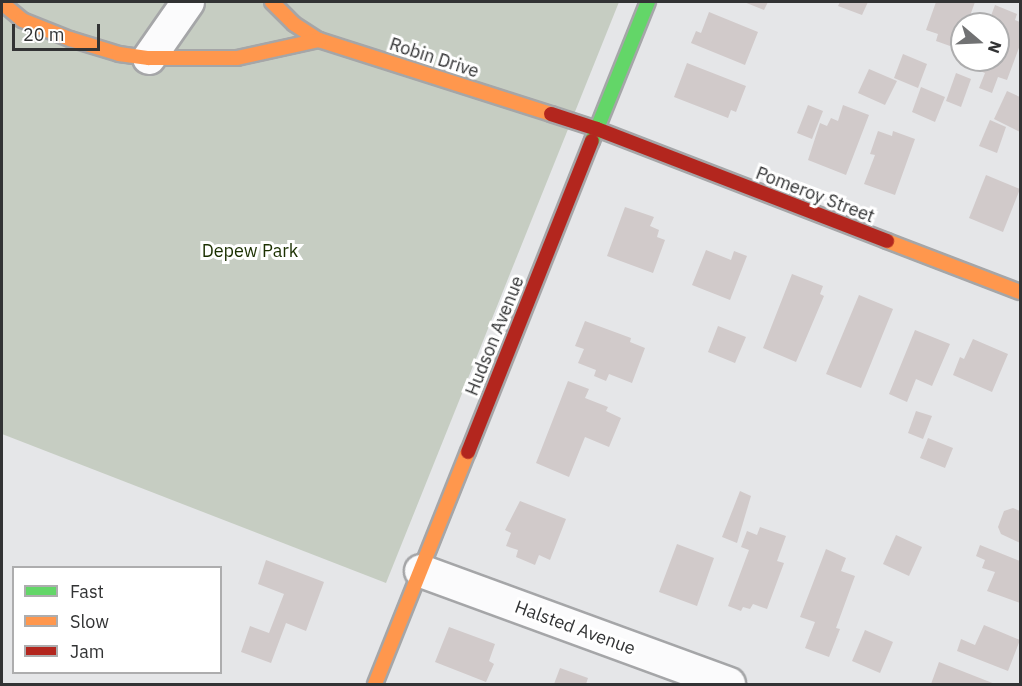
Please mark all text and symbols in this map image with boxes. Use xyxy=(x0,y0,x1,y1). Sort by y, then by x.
scale bar xyxy=(15,12,104,50)
north arrow xyxy=(950,12,1010,72)
text: 20 m xyxy=(23,23,65,46)
street label: Robin Drive xyxy=(387,33,481,83)
text: N xyxy=(984,38,1006,56)
street label: Pomeroy Street xyxy=(753,162,877,228)
park label: Depew Park xyxy=(202,240,298,262)
street label: Hudson Avenue xyxy=(461,273,529,399)
legend xyxy=(12,566,222,674)
text: Fast xyxy=(70,580,104,603)
street label: Halsted Avenue xyxy=(512,596,638,660)
text: Slow xyxy=(70,610,109,633)
text: Jam xyxy=(70,640,105,663)

